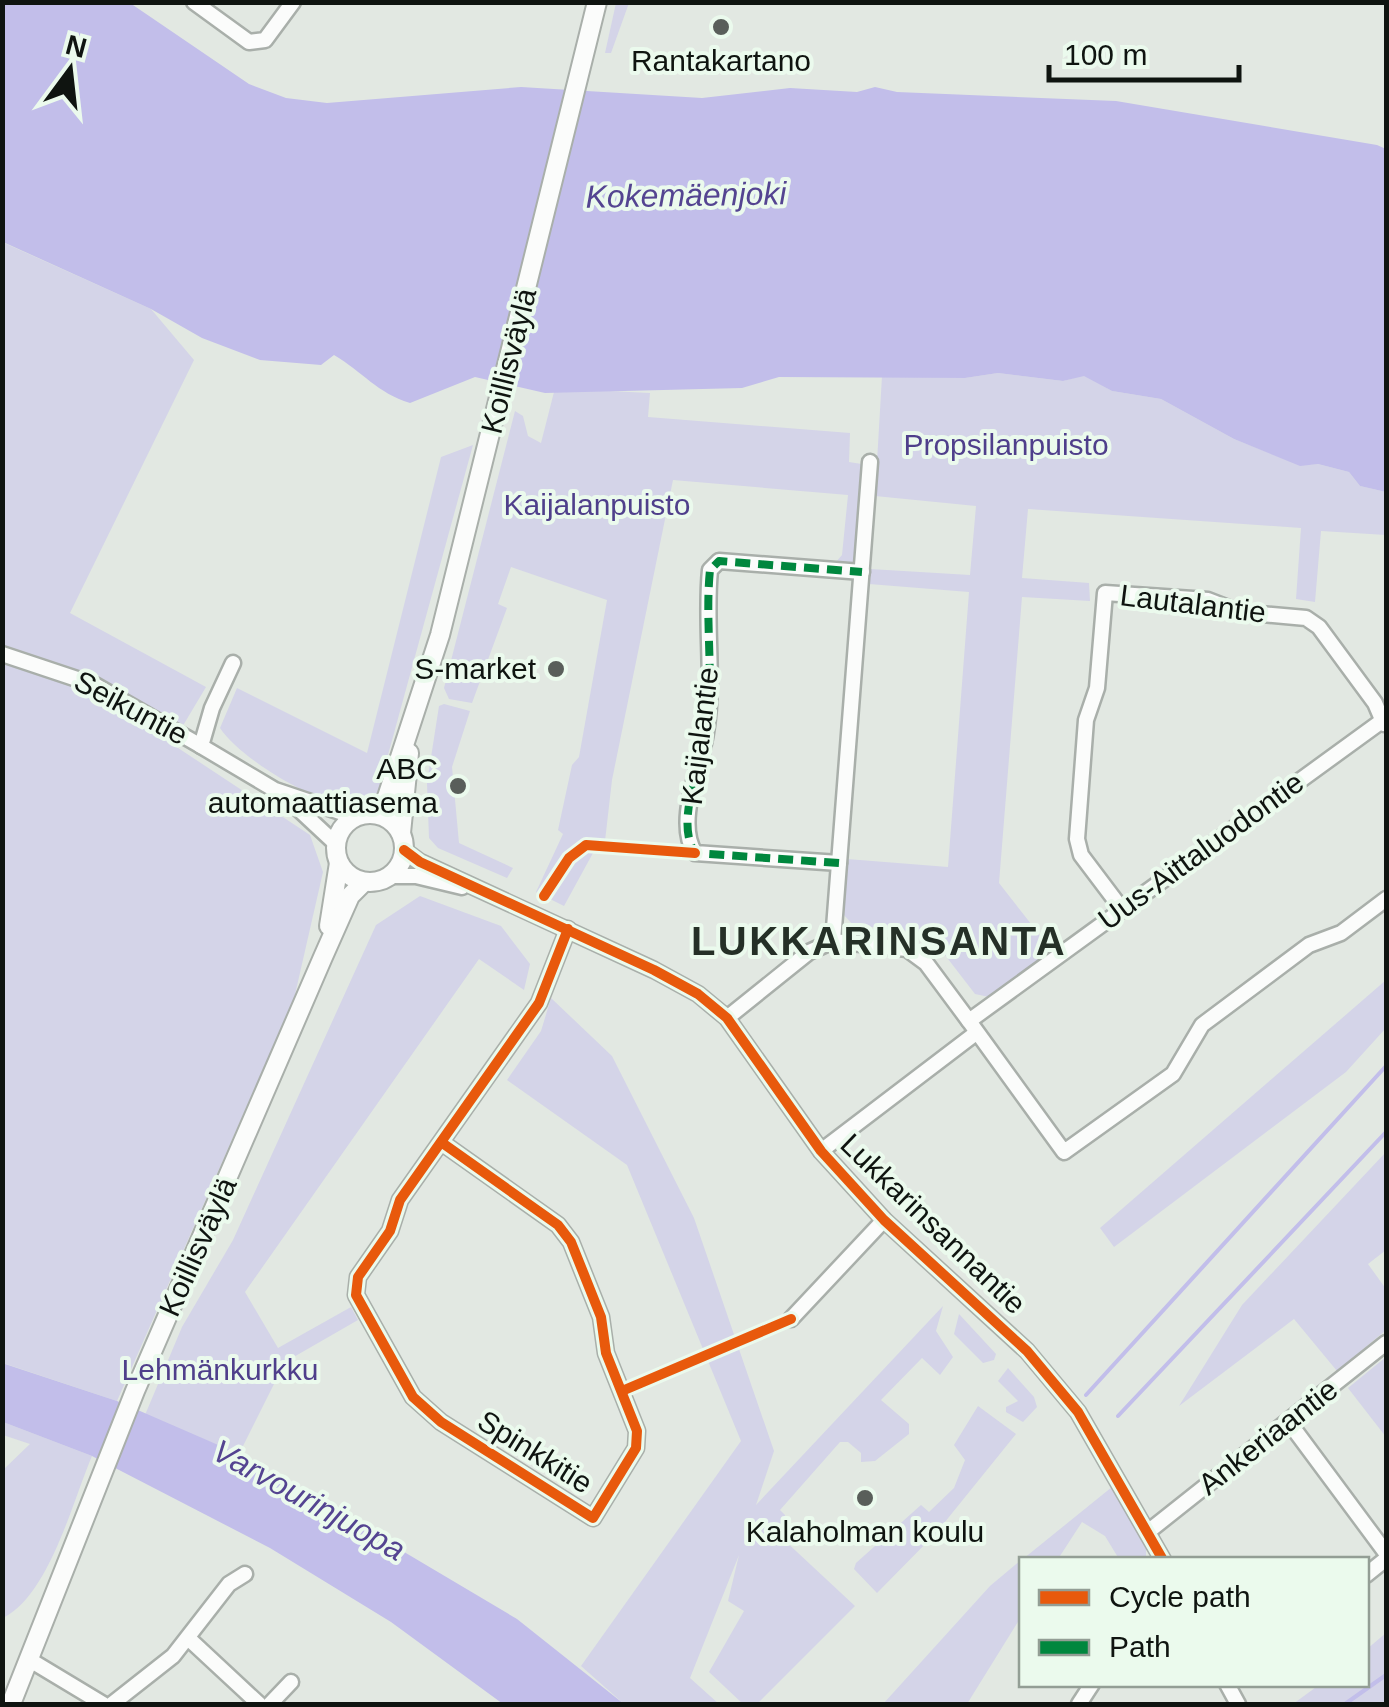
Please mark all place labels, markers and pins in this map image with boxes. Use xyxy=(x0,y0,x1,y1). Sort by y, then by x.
marker: Rantakartano xyxy=(710,16,732,38)
place label: Rantakartano xyxy=(631,44,811,77)
place label: S-market xyxy=(414,652,537,685)
marker: S-market xyxy=(545,658,567,680)
place label: ABC automaattiasema xyxy=(208,752,438,819)
marker: ABC automaattiasema xyxy=(447,775,469,797)
marker: Kalaholman koulu xyxy=(854,1487,876,1509)
place label: Kalaholman koulu xyxy=(746,1515,984,1548)

